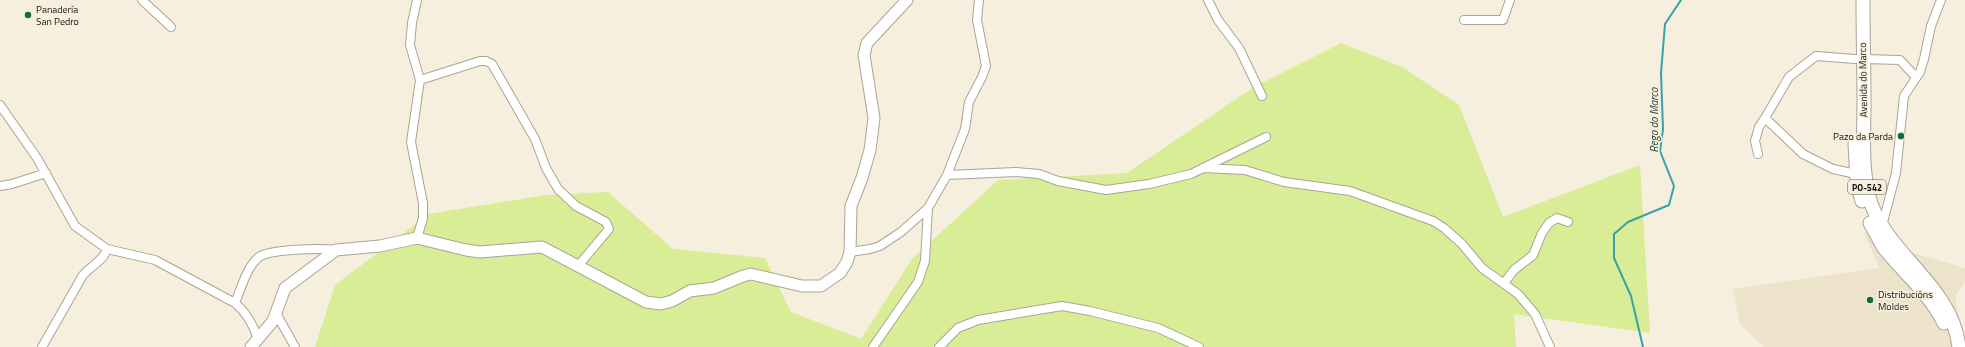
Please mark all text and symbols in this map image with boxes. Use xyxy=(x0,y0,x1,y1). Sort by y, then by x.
place label: Panadería San Pedro xyxy=(36,2,79,29)
marker: Panadería San Pedro xyxy=(23,10,33,20)
street label: Avenida do Marco xyxy=(1855,43,1871,117)
water label: Rego do Marco xyxy=(1646,87,1662,152)
place label: Pazo da Parda xyxy=(1833,129,1893,144)
marker: Pazo da Parda xyxy=(1896,131,1906,141)
road number: PO-542 xyxy=(1848,180,1886,194)
place label: Distribucións Moldes xyxy=(1878,287,1933,314)
marker: Distribucións Moldes xyxy=(1865,295,1875,305)

